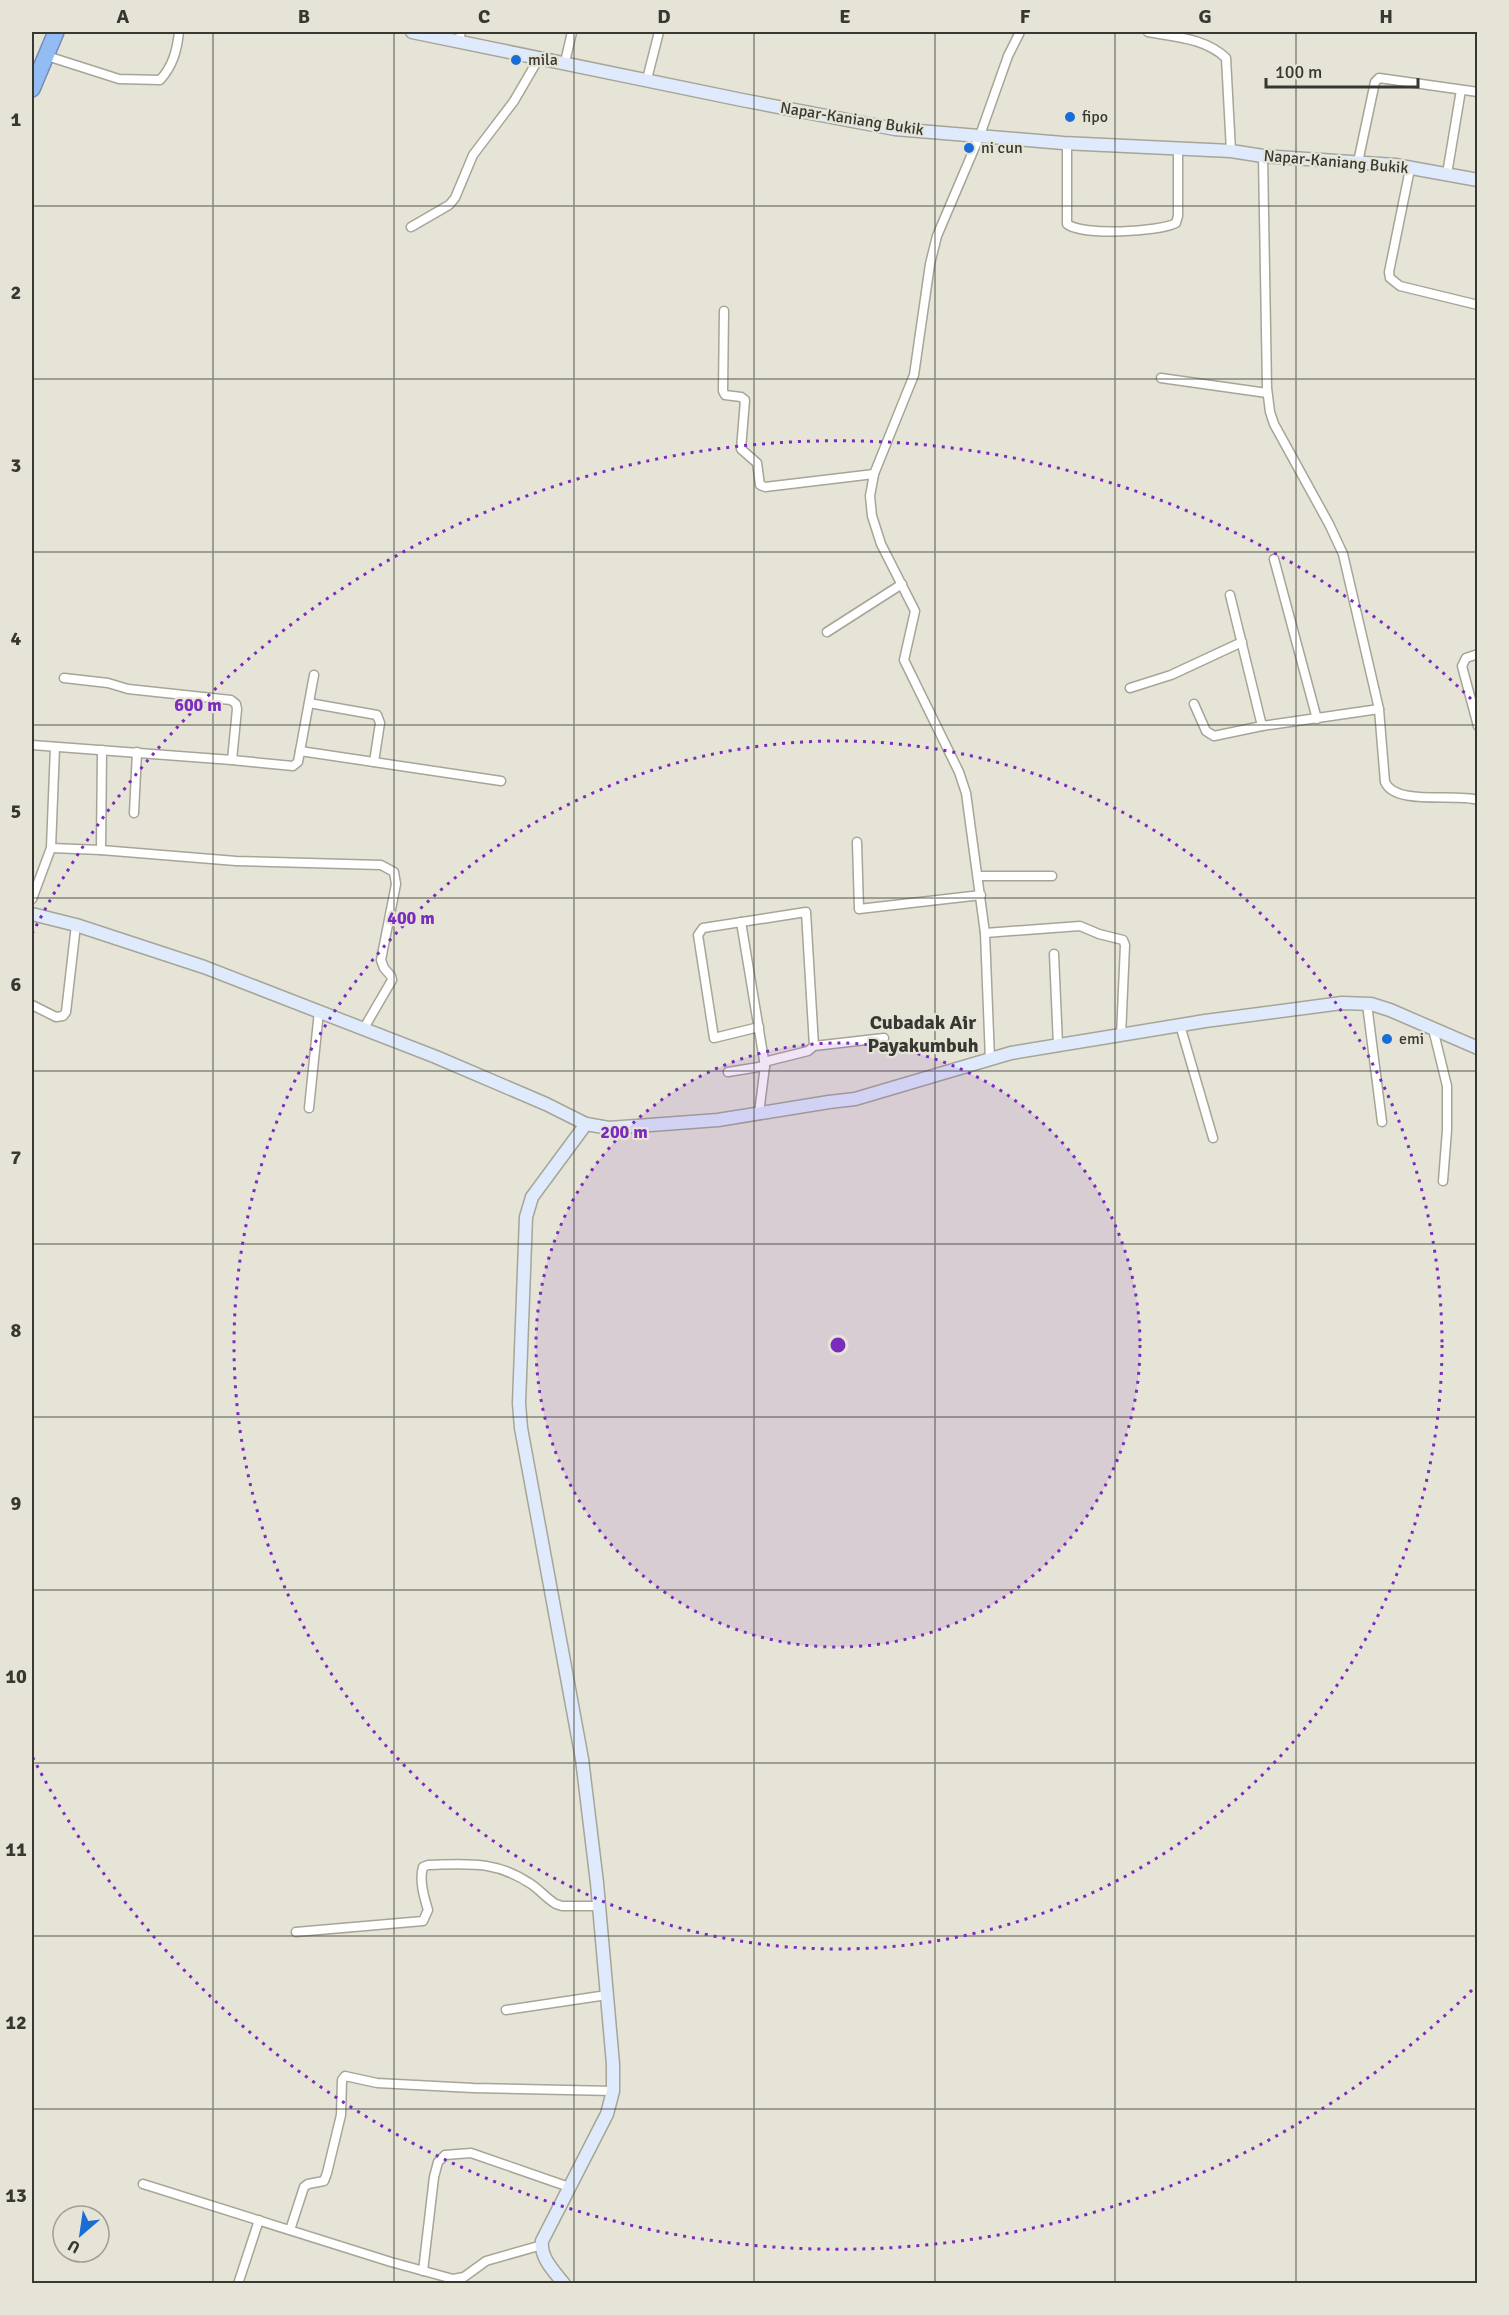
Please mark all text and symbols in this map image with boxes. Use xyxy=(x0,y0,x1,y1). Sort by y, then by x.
text: A xyxy=(117,4,130,29)
text: B xyxy=(298,4,310,29)
text: C xyxy=(478,4,490,29)
text: D xyxy=(657,4,671,29)
text: E xyxy=(839,4,851,29)
text: F xyxy=(1020,4,1031,29)
text: G xyxy=(1198,4,1212,29)
text: H xyxy=(1379,4,1393,29)
place label: mila xyxy=(528,50,558,70)
scale bar xyxy=(1266,51,1418,89)
marker: mila xyxy=(509,53,523,67)
text: 100 m xyxy=(1275,61,1322,83)
street label: Napar-Kaniang Bukik xyxy=(779,98,925,140)
text: 1 xyxy=(11,107,22,132)
place label: fipo xyxy=(1082,107,1108,127)
marker: fipo xyxy=(1063,110,1077,124)
place label: ni cun xyxy=(981,138,1023,158)
marker: ni cun xyxy=(962,141,976,155)
street label: Napar-Kaniang Bukik xyxy=(1263,146,1409,178)
text: 2 xyxy=(11,280,21,305)
text: 3 xyxy=(11,453,21,478)
text: 4 xyxy=(11,626,22,651)
text: 600 m xyxy=(174,694,222,716)
text: 5 xyxy=(11,799,21,824)
text: 400 m xyxy=(387,907,435,929)
text: 6 xyxy=(11,972,22,997)
district label: Cubadak Air Payakumbuh xyxy=(867,1010,979,1058)
place label: emi xyxy=(1399,1029,1424,1049)
marker: emi xyxy=(1380,1032,1394,1046)
text: 200 m xyxy=(600,1121,648,1143)
text: 7 xyxy=(11,1145,22,1170)
text: 8 xyxy=(11,1318,22,1343)
centre of rings xyxy=(828,1335,848,1355)
text: 9 xyxy=(11,1491,22,1516)
text: 10 xyxy=(5,1664,27,1689)
text: 11 xyxy=(5,1837,27,1862)
text: 12 xyxy=(5,2010,27,2035)
text: 13 xyxy=(5,2183,27,2208)
north arrow xyxy=(51,2204,111,2264)
text: U xyxy=(65,2235,84,2258)

